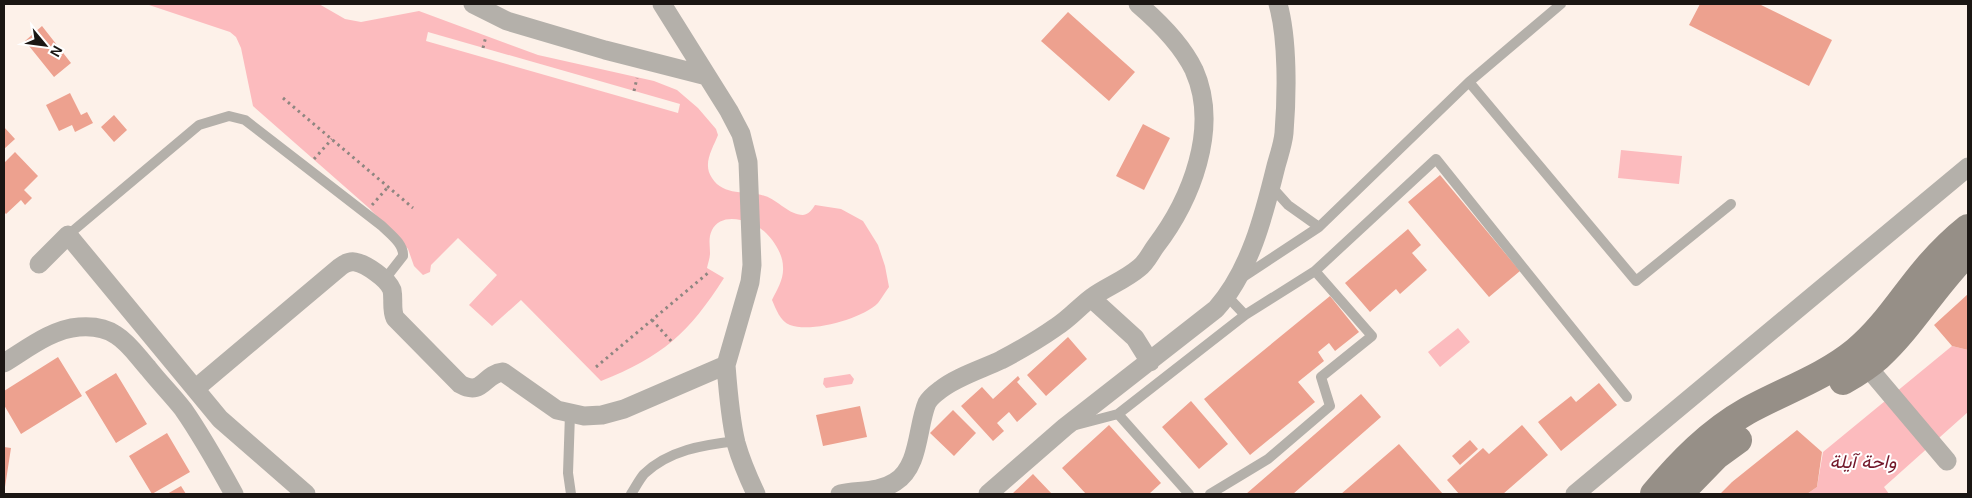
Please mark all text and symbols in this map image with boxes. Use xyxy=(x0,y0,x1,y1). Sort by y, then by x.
north arrow xyxy=(20,20,70,70)
text: N xyxy=(47,43,66,60)
water label: واحة آيلة xyxy=(1830,451,1897,473)

